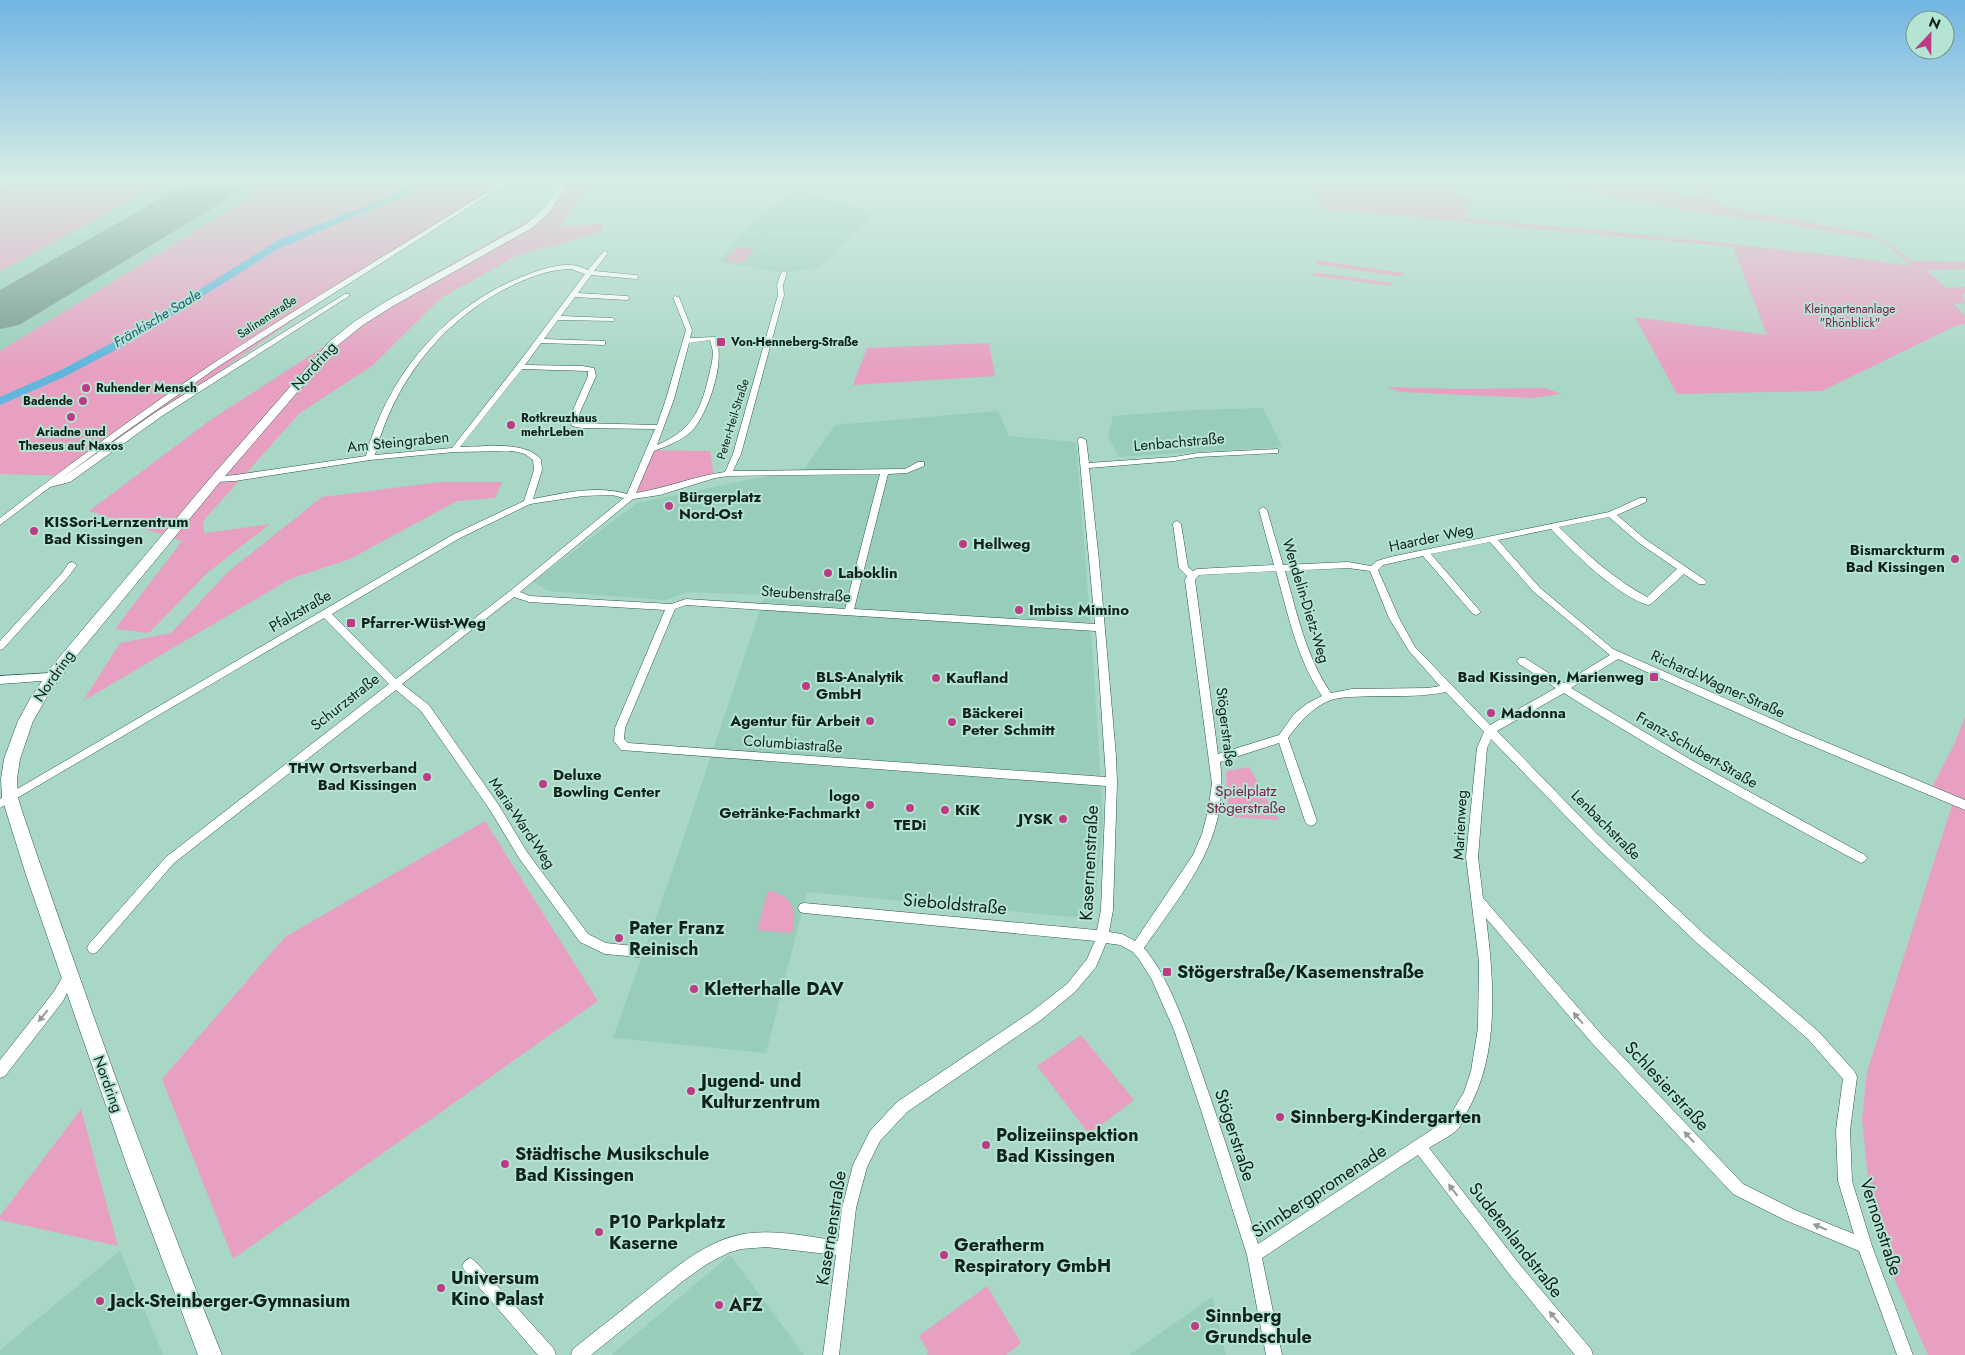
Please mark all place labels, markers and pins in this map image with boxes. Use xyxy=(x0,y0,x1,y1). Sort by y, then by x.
place label: Von-Henneberg-Straße xyxy=(730,333,858,351)
marker: Von-Henneberg-Straße xyxy=(715,336,727,348)
place label: Ruhender Mensch xyxy=(96,379,197,397)
marker: Ruhender Mensch xyxy=(80,382,92,394)
place label: Badende xyxy=(23,392,73,410)
marker: Badende xyxy=(77,395,89,407)
place label: Rotkreuzhaus mehrLeben xyxy=(521,409,598,441)
marker: Ariadne und Theseus auf Naxos xyxy=(65,411,77,423)
marker: Rotkreuzhaus mehrLeben xyxy=(505,419,517,431)
place label: Ariadne und Theseus auf Naxos xyxy=(19,423,124,455)
place label: Bürgerplatz Nord-Ost xyxy=(679,486,762,525)
marker: Bürgerplatz Nord-Ost xyxy=(663,500,675,512)
place label: KISSori-Lernzentrum Bad Kissingen xyxy=(44,511,189,550)
marker: KISSori-Lernzentrum Bad Kissingen xyxy=(28,525,40,537)
place label: Hellweg xyxy=(973,533,1030,555)
marker: Hellweg xyxy=(957,538,969,550)
place label: Bismarckturm Bad Kissingen xyxy=(1846,539,1945,578)
marker: Bismarckturm Bad Kissingen xyxy=(1949,553,1961,565)
place label: Laboklin xyxy=(838,562,898,584)
marker: Laboklin xyxy=(822,567,834,579)
place label: Imbiss Mimino xyxy=(1029,599,1129,621)
marker: Imbiss Mimino xyxy=(1013,604,1025,616)
place label: Pfarrer-Wüst-Weg xyxy=(361,612,486,634)
marker: Pfarrer-Wüst-Weg xyxy=(345,617,357,629)
place label: BLS-Analytik GmbH xyxy=(816,666,904,705)
place label: Bad Kissingen, Marienweg xyxy=(1458,666,1644,688)
place label: Kaufland xyxy=(946,667,1008,689)
marker: Bad Kissingen, Marienweg xyxy=(1648,671,1660,683)
marker: Kaufland xyxy=(930,672,942,684)
marker: BLS-Analytik GmbH xyxy=(800,680,812,692)
place label: Bäckerei Peter Schmitt xyxy=(962,702,1055,741)
place label: Madonna xyxy=(1501,702,1566,724)
marker: Madonna xyxy=(1485,707,1497,719)
place label: Agentur für Arbeit xyxy=(729,710,860,732)
marker: Agentur für Arbeit xyxy=(864,715,876,727)
marker: Bäckerei Peter Schmitt xyxy=(946,716,958,728)
place label: THW Ortsverband Bad Kissingen xyxy=(289,757,417,796)
place label: Deluxe Bowling Center xyxy=(553,764,662,803)
marker: THW Ortsverband Bad Kissingen xyxy=(421,771,433,783)
marker: Deluxe Bowling Center xyxy=(537,778,549,790)
place label: logo Getränke-Fachmarkt xyxy=(719,785,860,824)
marker: logo Getränke-Fachmarkt xyxy=(864,799,876,811)
place label: KiK xyxy=(955,799,981,821)
marker: TEDi xyxy=(904,802,916,814)
marker: KiK xyxy=(939,804,951,816)
place label: JYSK xyxy=(1015,808,1054,830)
marker: JYSK xyxy=(1057,813,1069,825)
place label: TEDi xyxy=(894,814,926,836)
place label: Pater Franz Reinisch xyxy=(629,915,725,962)
marker: Pater Franz Reinisch xyxy=(613,932,625,944)
place label: Stögerstraße/Kasemenstraße xyxy=(1177,959,1424,985)
marker: Stögerstraße/Kasemenstraße xyxy=(1161,966,1173,978)
place label: Kletterhalle DAV xyxy=(704,976,844,1002)
marker: Kletterhalle DAV xyxy=(688,983,700,995)
place label: Jugend- und Kulturzentrum xyxy=(698,1068,820,1115)
marker: Jugend- und Kulturzentrum xyxy=(685,1085,697,1097)
place label: Sinnberg-Kindergarten xyxy=(1290,1104,1481,1130)
marker: Sinnberg-Kindergarten xyxy=(1274,1111,1286,1123)
place label: Polizeiinspektion Bad Kissingen xyxy=(996,1122,1139,1169)
marker: Polizeiinspektion Bad Kissingen xyxy=(980,1139,992,1151)
place label: Städtische Musikschule Bad Kissingen xyxy=(515,1141,709,1188)
marker: Städtische Musikschule Bad Kissingen xyxy=(499,1158,511,1170)
place label: P10 Parkplatz Kaserne xyxy=(609,1209,726,1256)
marker: P10 Parkplatz Kaserne xyxy=(593,1226,605,1238)
place label: Geratherm Respiratory GmbH xyxy=(954,1232,1111,1279)
marker: Geratherm Respiratory GmbH xyxy=(938,1249,950,1261)
place label: Universum Kino Palast xyxy=(451,1265,544,1312)
marker: Universum Kino Palast xyxy=(435,1282,447,1294)
place label: Jack-Steinberger-Gymnasium xyxy=(107,1288,350,1314)
place label: AFZ xyxy=(728,1292,763,1318)
marker: Jack-Steinberger-Gymnasium xyxy=(94,1295,106,1307)
marker: AFZ xyxy=(713,1299,725,1311)
place label: Sinnberg Grundschule xyxy=(1205,1303,1312,1350)
marker: Sinnberg Grundschule xyxy=(1189,1320,1201,1332)

